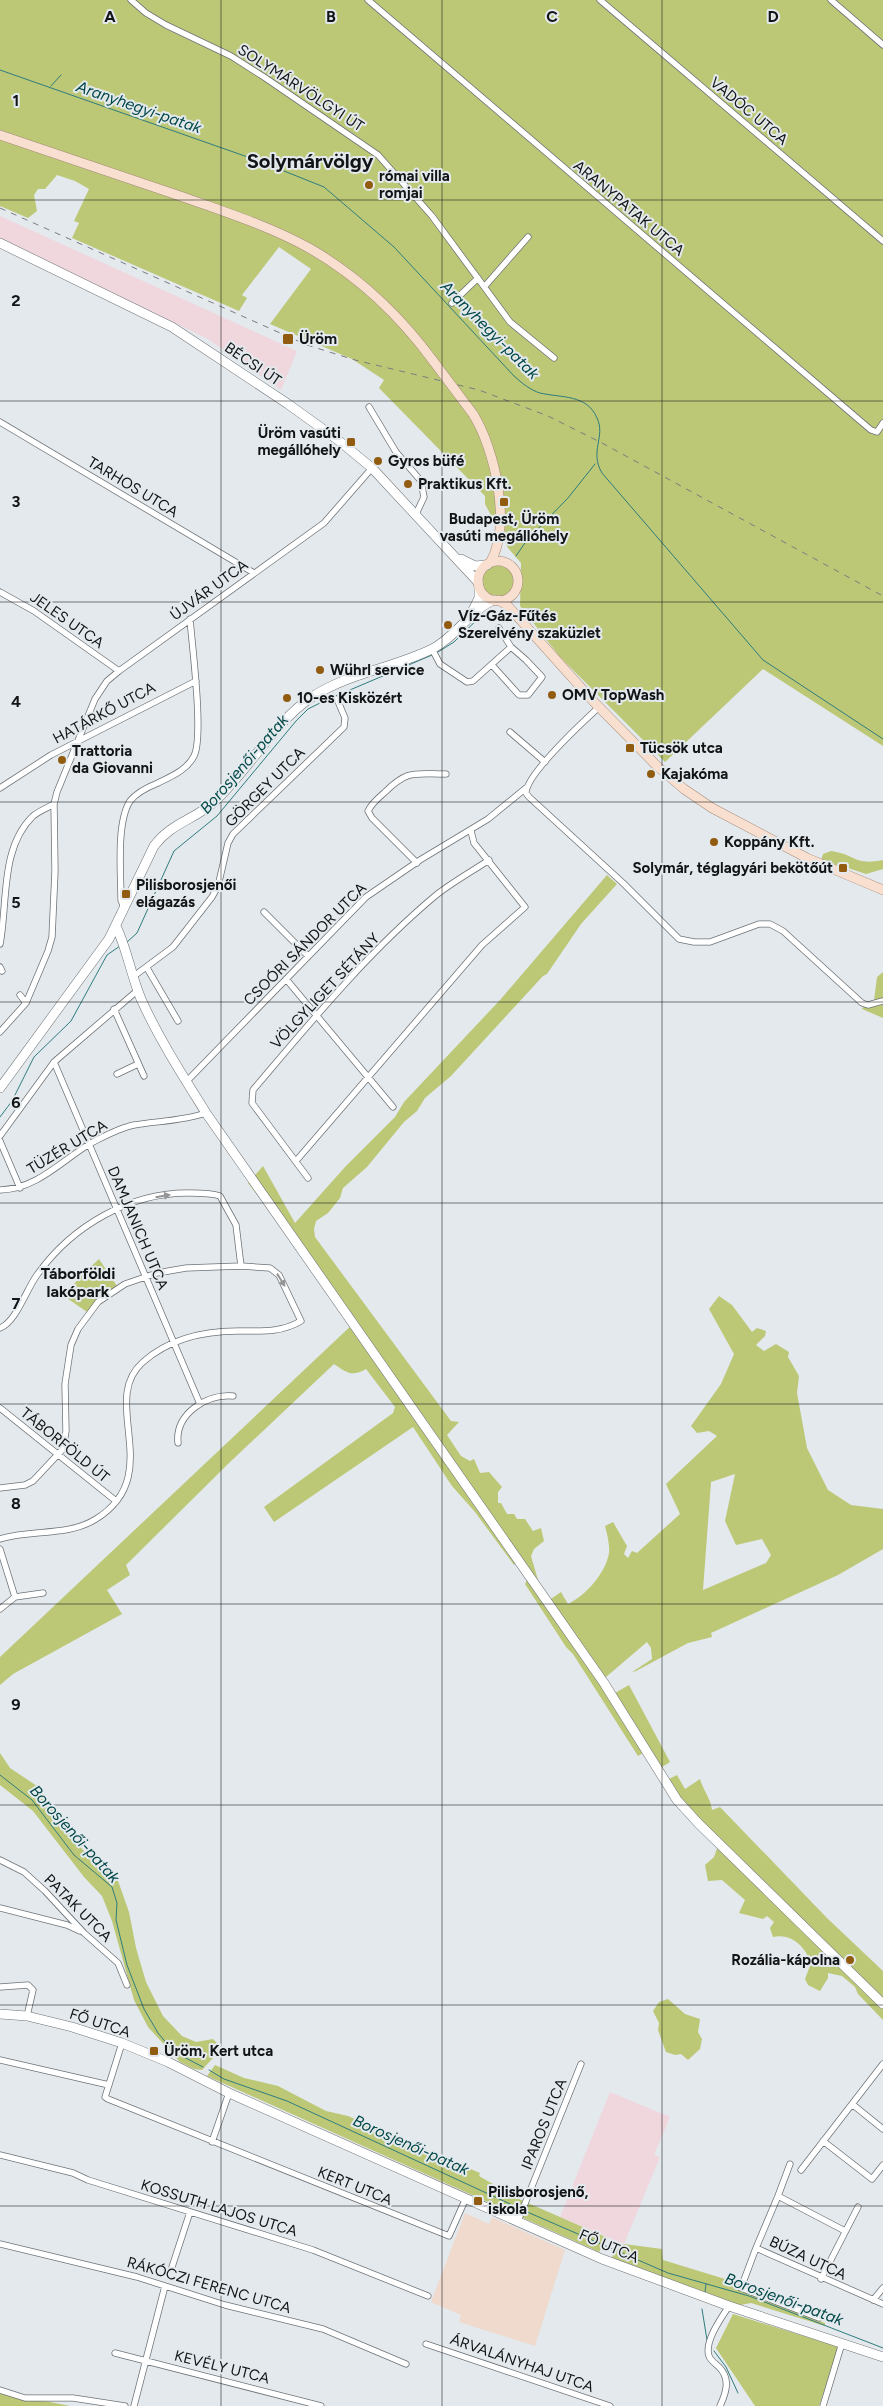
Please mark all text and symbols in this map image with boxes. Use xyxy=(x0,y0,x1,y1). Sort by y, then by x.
text: A xyxy=(104,7,116,26)
text: B xyxy=(326,7,336,26)
text: C xyxy=(546,7,558,26)
text: D xyxy=(767,7,779,26)
street label: SOLYMÁRVÖLGYI ÚT xyxy=(235,41,368,136)
street label: VADÓC UTCA xyxy=(706,73,792,149)
water label: Aranyhegyi-patak xyxy=(73,76,205,138)
text: 1 xyxy=(13,91,19,110)
district label: Solymárvölgy xyxy=(247,149,374,173)
street label: ARANYPATAK UTCA xyxy=(570,156,688,260)
place label: római villa romjai xyxy=(379,167,450,202)
marker: római villa romjai xyxy=(363,179,375,191)
water label: Aranyhegyi-patak xyxy=(436,276,544,384)
text: 2 xyxy=(11,291,21,310)
place label: Üröm xyxy=(299,329,337,348)
marker: Üröm xyxy=(281,332,295,346)
street label: BÉCSI ÚT xyxy=(221,338,285,390)
place label: Üröm vasúti megállóhely xyxy=(257,423,341,459)
marker: Üröm vasúti megállóhely xyxy=(345,436,357,448)
place label: Gyros büfé xyxy=(388,452,465,470)
street label: TARHOS UTCA xyxy=(85,453,181,521)
marker: Gyros büfé xyxy=(372,455,384,467)
place label: Praktikus Kft. xyxy=(418,475,512,493)
marker: Praktikus Kft. xyxy=(402,478,414,490)
text: 3 xyxy=(12,492,21,511)
marker: Budapest, Üröm vasúti megállóhely xyxy=(498,496,510,508)
place label: Budapest, Üröm vasúti megállóhely xyxy=(440,509,569,545)
street label: ÚJVÁR UTCA xyxy=(167,556,251,624)
street label: JELES UTCA xyxy=(27,588,107,652)
place label: Víz-Gáz-Fűtés Szerelvény szaküzlet xyxy=(458,607,601,642)
marker: Víz-Gáz-Fűtés Szerelvény szaküzlet xyxy=(442,619,454,631)
place label: Wührl service xyxy=(330,661,425,679)
marker: Wührl service xyxy=(314,664,326,676)
street label: HATÁRKŐ UTCA xyxy=(50,678,158,748)
place label: OMV TopWash xyxy=(562,686,664,704)
place label: 10-es Kisközért xyxy=(297,689,403,707)
marker: OMV TopWash xyxy=(546,689,558,701)
text: 4 xyxy=(11,692,21,711)
marker: 10-es Kisközért xyxy=(281,692,293,704)
water label: Borosjenői-patak xyxy=(196,710,293,817)
place label: Tücsök utca xyxy=(640,739,723,757)
place label: Trattoria da Giovanni xyxy=(72,742,153,777)
marker: Tücsök utca xyxy=(624,742,636,754)
street label: GÖRGEY UTCA xyxy=(221,743,309,831)
marker: Trattoria da Giovanni xyxy=(56,754,68,766)
place label: Kajakóma xyxy=(661,765,728,783)
marker: Kajakóma xyxy=(645,768,657,780)
place label: Koppány Kft. xyxy=(724,833,815,851)
marker: Koppány Kft. xyxy=(708,836,720,848)
place label: Solymár, téglagyári bekötőút xyxy=(632,859,833,877)
marker: Solymár, téglagyári bekötőút xyxy=(837,862,849,874)
place label: Pilisborosjenői elágazás xyxy=(136,876,237,911)
street label: CSOÓRI SÁNDOR UTCA xyxy=(240,879,370,1009)
marker: Pilisborosjenői elágazás xyxy=(120,888,132,900)
text: 5 xyxy=(11,893,21,912)
street label: VÖLGYLIGET SÉTÁNY xyxy=(267,929,383,1053)
text: 6 xyxy=(11,1093,21,1112)
street label: TÜZÉR UTCA xyxy=(24,1116,110,1178)
street label: DAMJANICH UTCA xyxy=(104,1164,172,1292)
one-way arrow xyxy=(156,1191,172,1199)
district label: Táborföldi lakópark xyxy=(41,1264,115,1301)
one-way arrow xyxy=(277,1273,286,1287)
text: 7 xyxy=(12,1294,21,1313)
street label: TÁBORFÖLD ÚT xyxy=(17,1404,114,1487)
text: 8 xyxy=(11,1494,21,1513)
text: 9 xyxy=(11,1695,21,1714)
water label: Borosjenői-patak xyxy=(26,1781,125,1888)
street label: PATAK UTCA xyxy=(40,1870,116,1946)
place label: Rozália-kápolna xyxy=(731,1951,840,1969)
marker: Rozália-kápolna xyxy=(844,1954,856,1966)
street label: FŐ UTCA xyxy=(67,2005,133,2041)
place label: Üröm, Kert utca xyxy=(164,2041,273,2060)
marker: Üröm, Kert utca xyxy=(148,2045,160,2057)
street label: IPAROS UTCA xyxy=(518,2076,570,2172)
water label: Borosjenői-patak xyxy=(350,2111,473,2180)
street label: KERT UTCA xyxy=(315,2163,395,2209)
street label: KOSSUTH LAJOS UTCA xyxy=(138,2176,300,2240)
place label: Pilisborosjenő, iskola xyxy=(488,2183,589,2218)
marker: Pilisborosjenő, iskola xyxy=(472,2195,484,2207)
street label: FŐ UTCA xyxy=(576,2225,642,2267)
street label: BÚZA UTCA xyxy=(767,2232,849,2284)
street label: RÁKÓCZI FERENC UTCA xyxy=(125,2253,293,2317)
water label: Borosjenői-patak xyxy=(722,2269,847,2330)
street label: ÁRVALÁNYHAJ UTCA xyxy=(448,2330,596,2396)
street label: KEVÉLY UTCA xyxy=(173,2346,271,2388)

